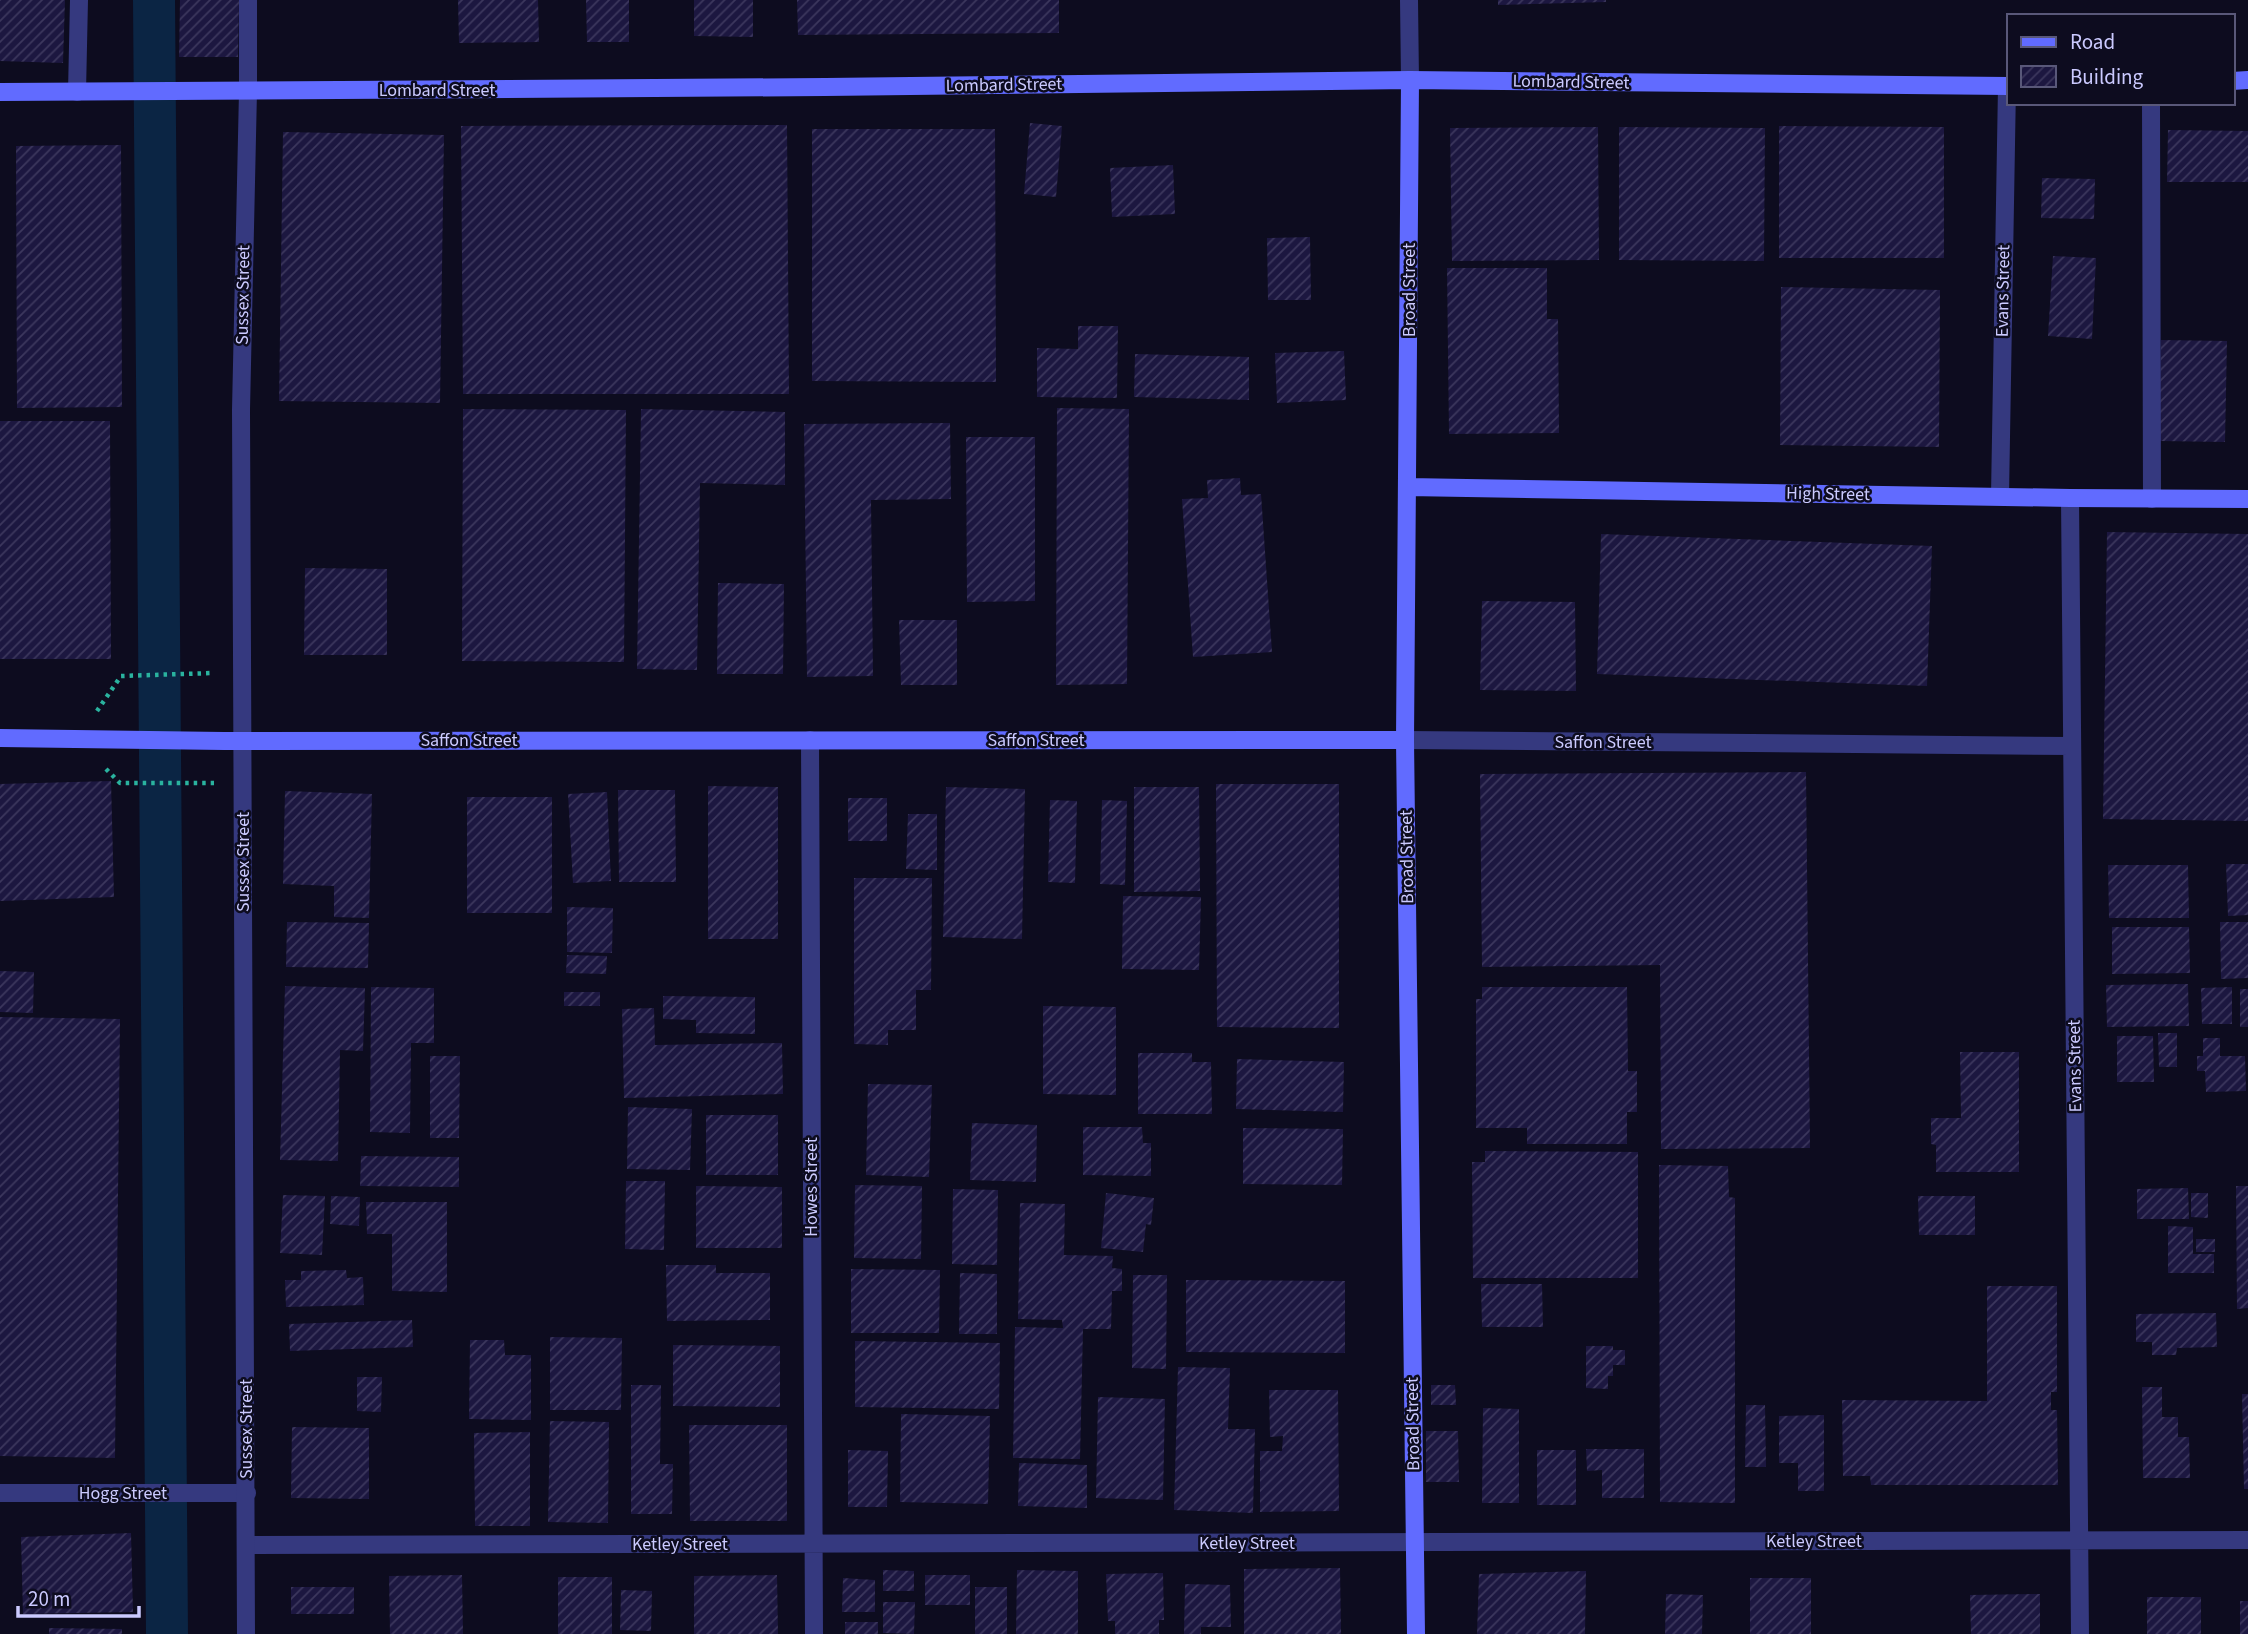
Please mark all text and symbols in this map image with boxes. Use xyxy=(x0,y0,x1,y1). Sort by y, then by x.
legend xyxy=(2007,14,2234,105)
text: Road xyxy=(2070,27,2115,57)
text: Building xyxy=(2070,62,2144,92)
street label: Lombard Street xyxy=(1512,68,1630,96)
street label: Lombard Street xyxy=(945,71,1063,99)
street label: Lombard Street xyxy=(379,78,495,103)
street label: Broad Street xyxy=(1397,243,1422,337)
street label: Sussex Street xyxy=(230,245,256,345)
street label: Evans Street xyxy=(1990,245,2016,337)
street label: High Street xyxy=(1786,481,1870,507)
street label: Saffon Street xyxy=(420,728,518,753)
street label: Saffon Street xyxy=(987,728,1085,753)
street label: Saffon Street xyxy=(1554,730,1652,755)
street label: Broad Street xyxy=(1394,810,1420,904)
street label: Sussex Street xyxy=(231,812,256,912)
street label: Evans Street xyxy=(2062,1020,2088,1112)
street label: Howes Street xyxy=(799,1137,824,1237)
street label: Broad Street xyxy=(1400,1377,1426,1471)
street label: Sussex Street xyxy=(234,1379,259,1479)
street label: Hogg Street xyxy=(79,1481,167,1506)
street label: Ketley Street xyxy=(1766,1529,1862,1554)
street label: Ketley Street xyxy=(1199,1531,1295,1556)
street label: Ketley Street xyxy=(632,1532,728,1557)
scale bar xyxy=(18,1574,138,1618)
text: 20 m xyxy=(28,1584,70,1614)

